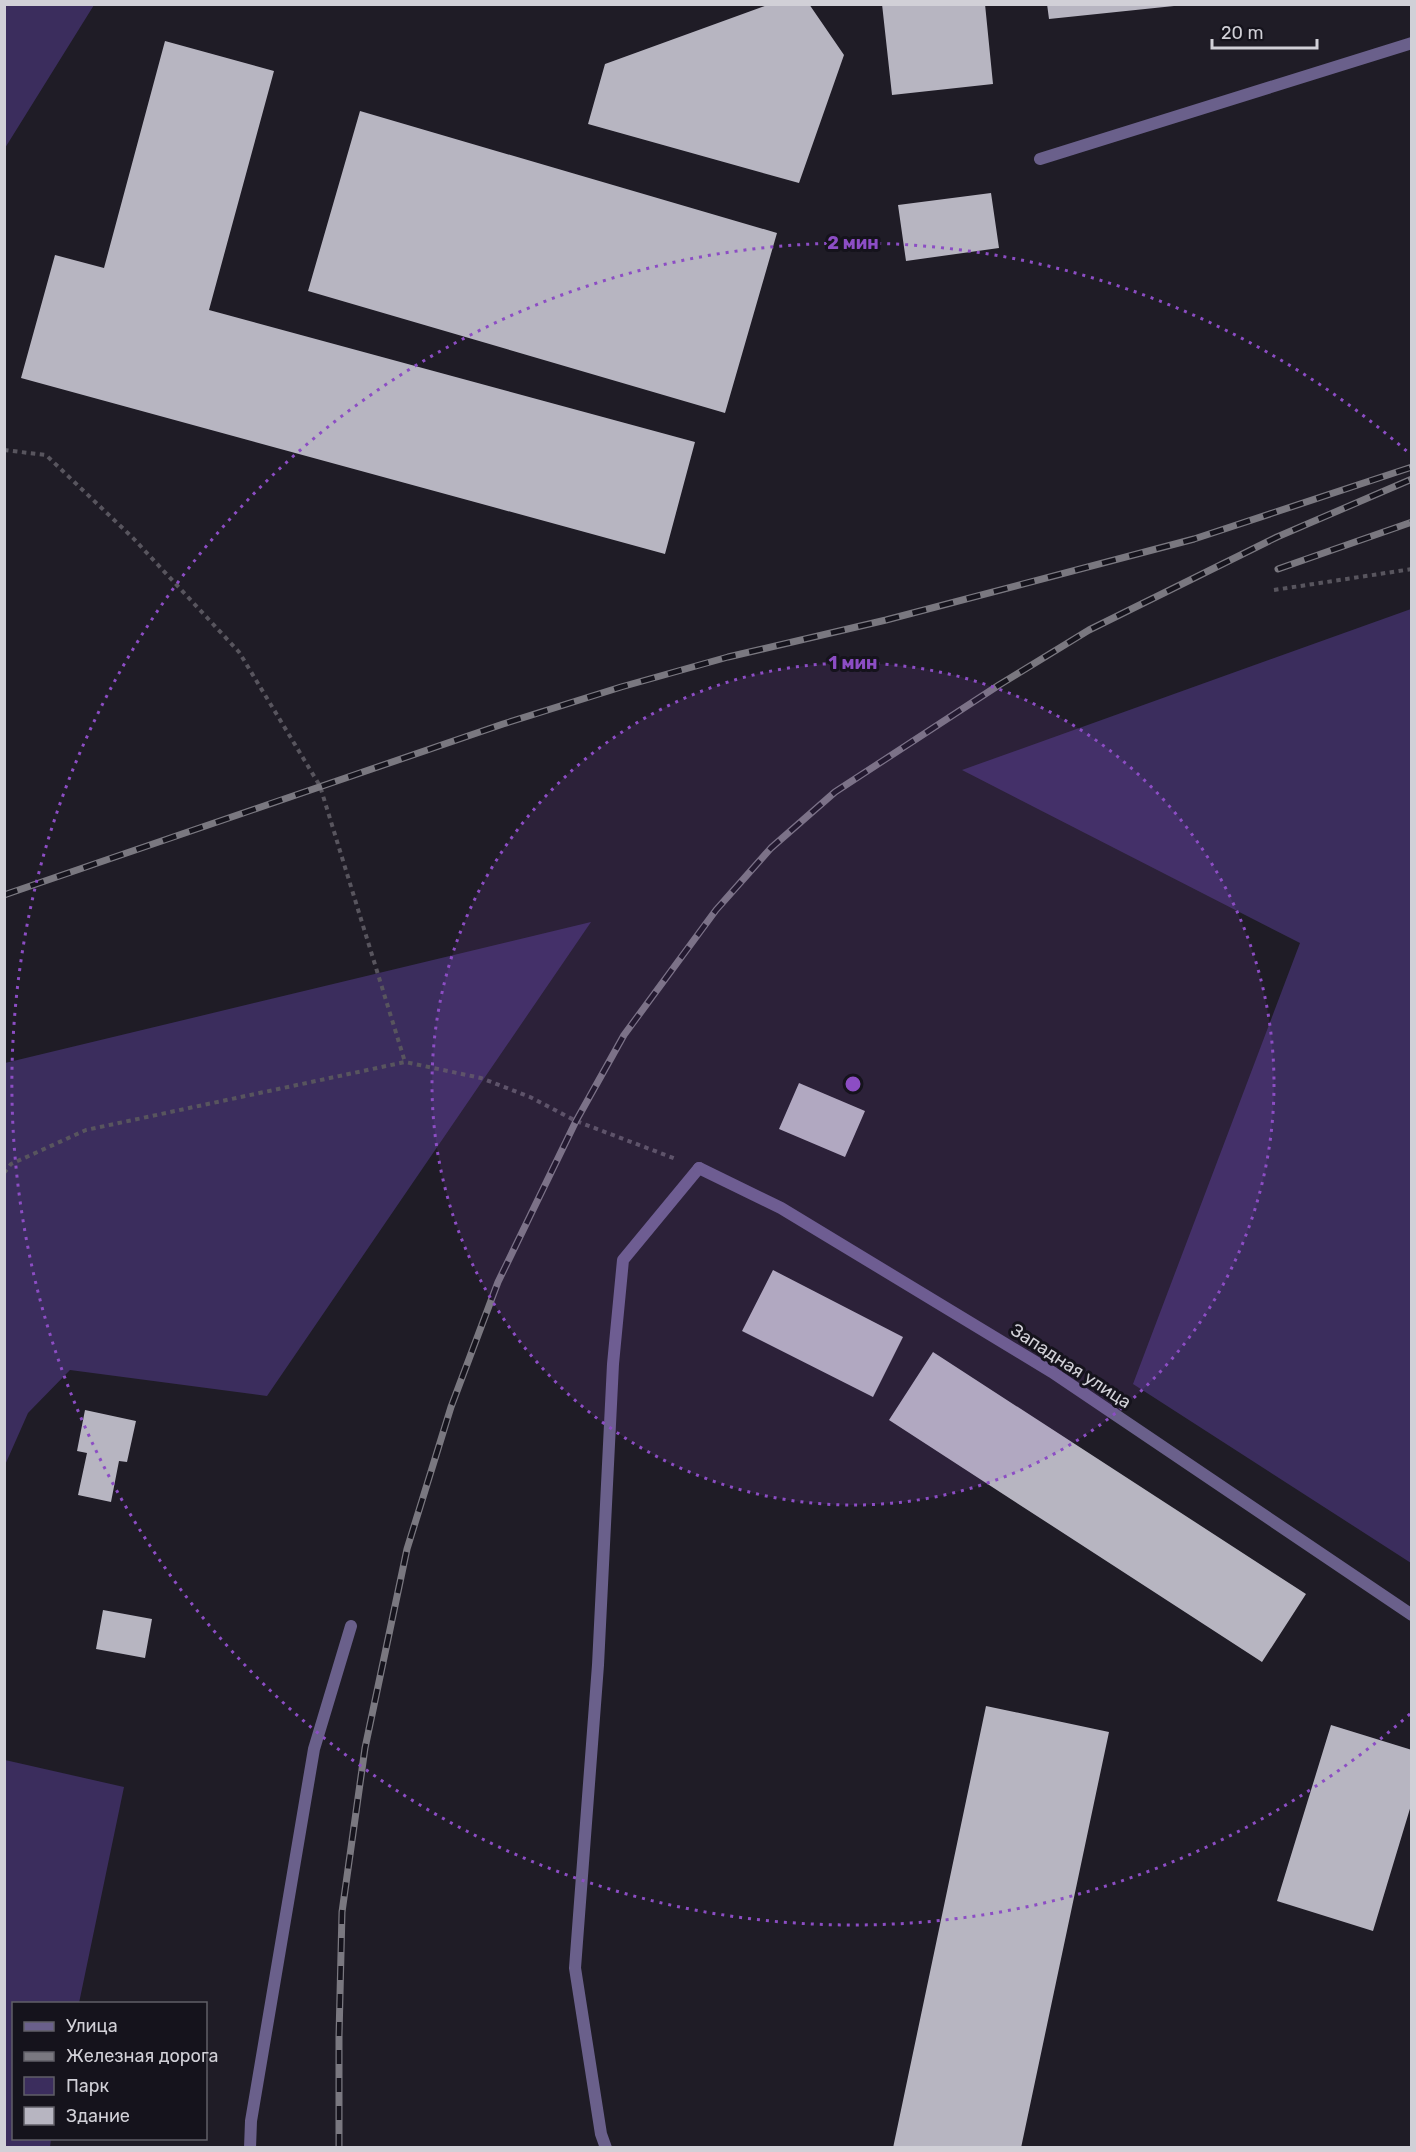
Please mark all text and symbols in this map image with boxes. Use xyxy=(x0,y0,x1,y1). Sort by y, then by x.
scale bar xyxy=(1212,12,1317,50)
text: 20 m xyxy=(1221,22,1263,44)
text: 2 мин xyxy=(827,232,879,254)
text: 1 мин xyxy=(829,652,877,674)
centre of rings xyxy=(843,1074,863,1094)
street label: Западная улица xyxy=(1007,1319,1135,1413)
legend xyxy=(12,2002,207,2140)
text: Улица xyxy=(66,2015,118,2037)
text: Железная дорога xyxy=(66,2045,219,2067)
text: Парк xyxy=(66,2075,110,2097)
text: Здание xyxy=(66,2105,130,2127)

